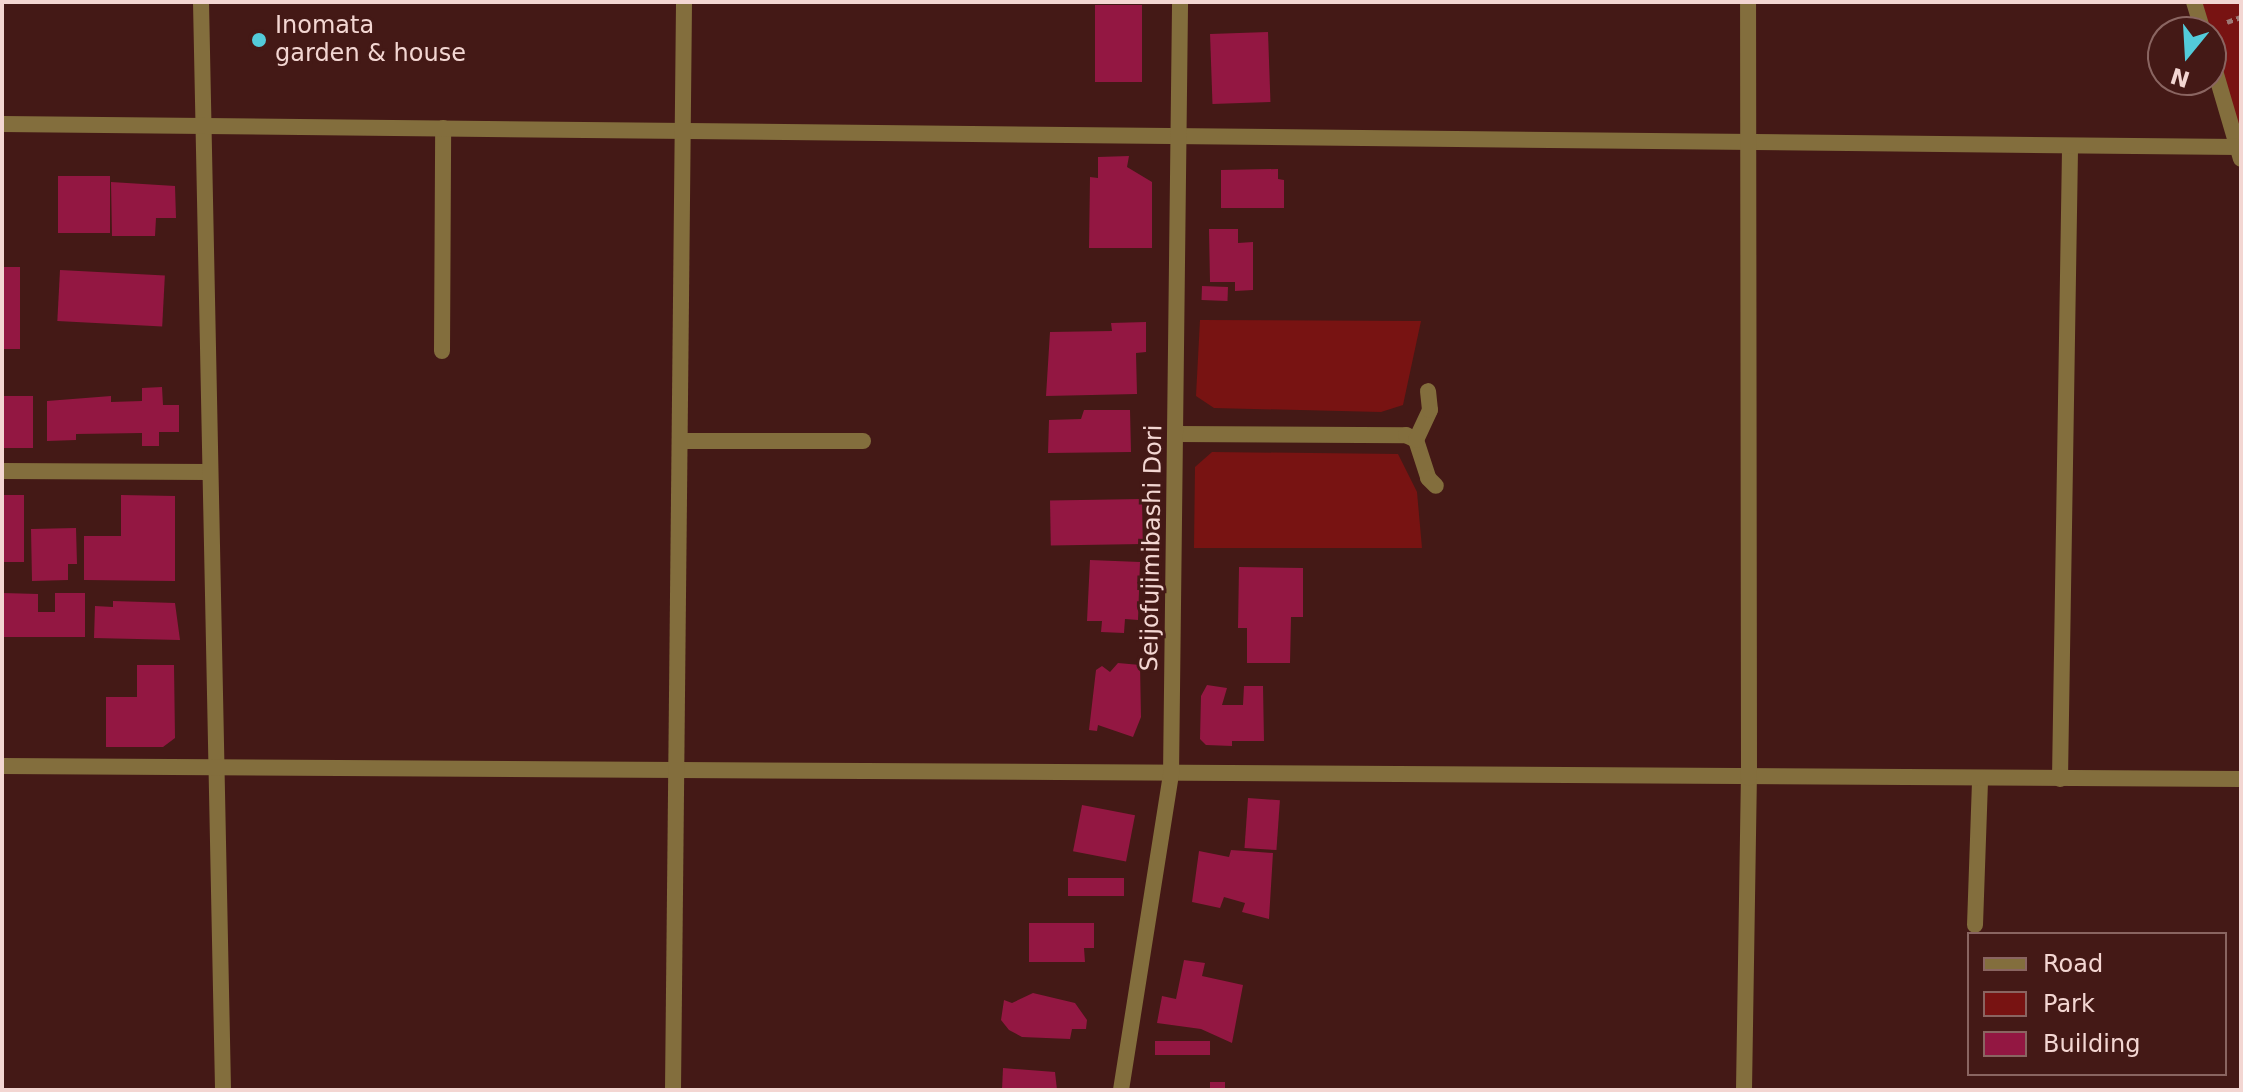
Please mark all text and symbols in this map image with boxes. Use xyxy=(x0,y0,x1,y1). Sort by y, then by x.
place label: Inomata garden & house xyxy=(275,12,466,68)
north arrow xyxy=(2147,16,2227,96)
marker: Inomata garden & house xyxy=(250,31,268,49)
text: N xyxy=(2167,63,2193,92)
street label: Seijofujimibashi Dori xyxy=(1135,424,1169,672)
legend xyxy=(1967,932,2227,1076)
text: Road xyxy=(2043,950,2103,978)
text: Park xyxy=(2043,990,2095,1018)
text: Building xyxy=(2043,1030,2140,1058)

